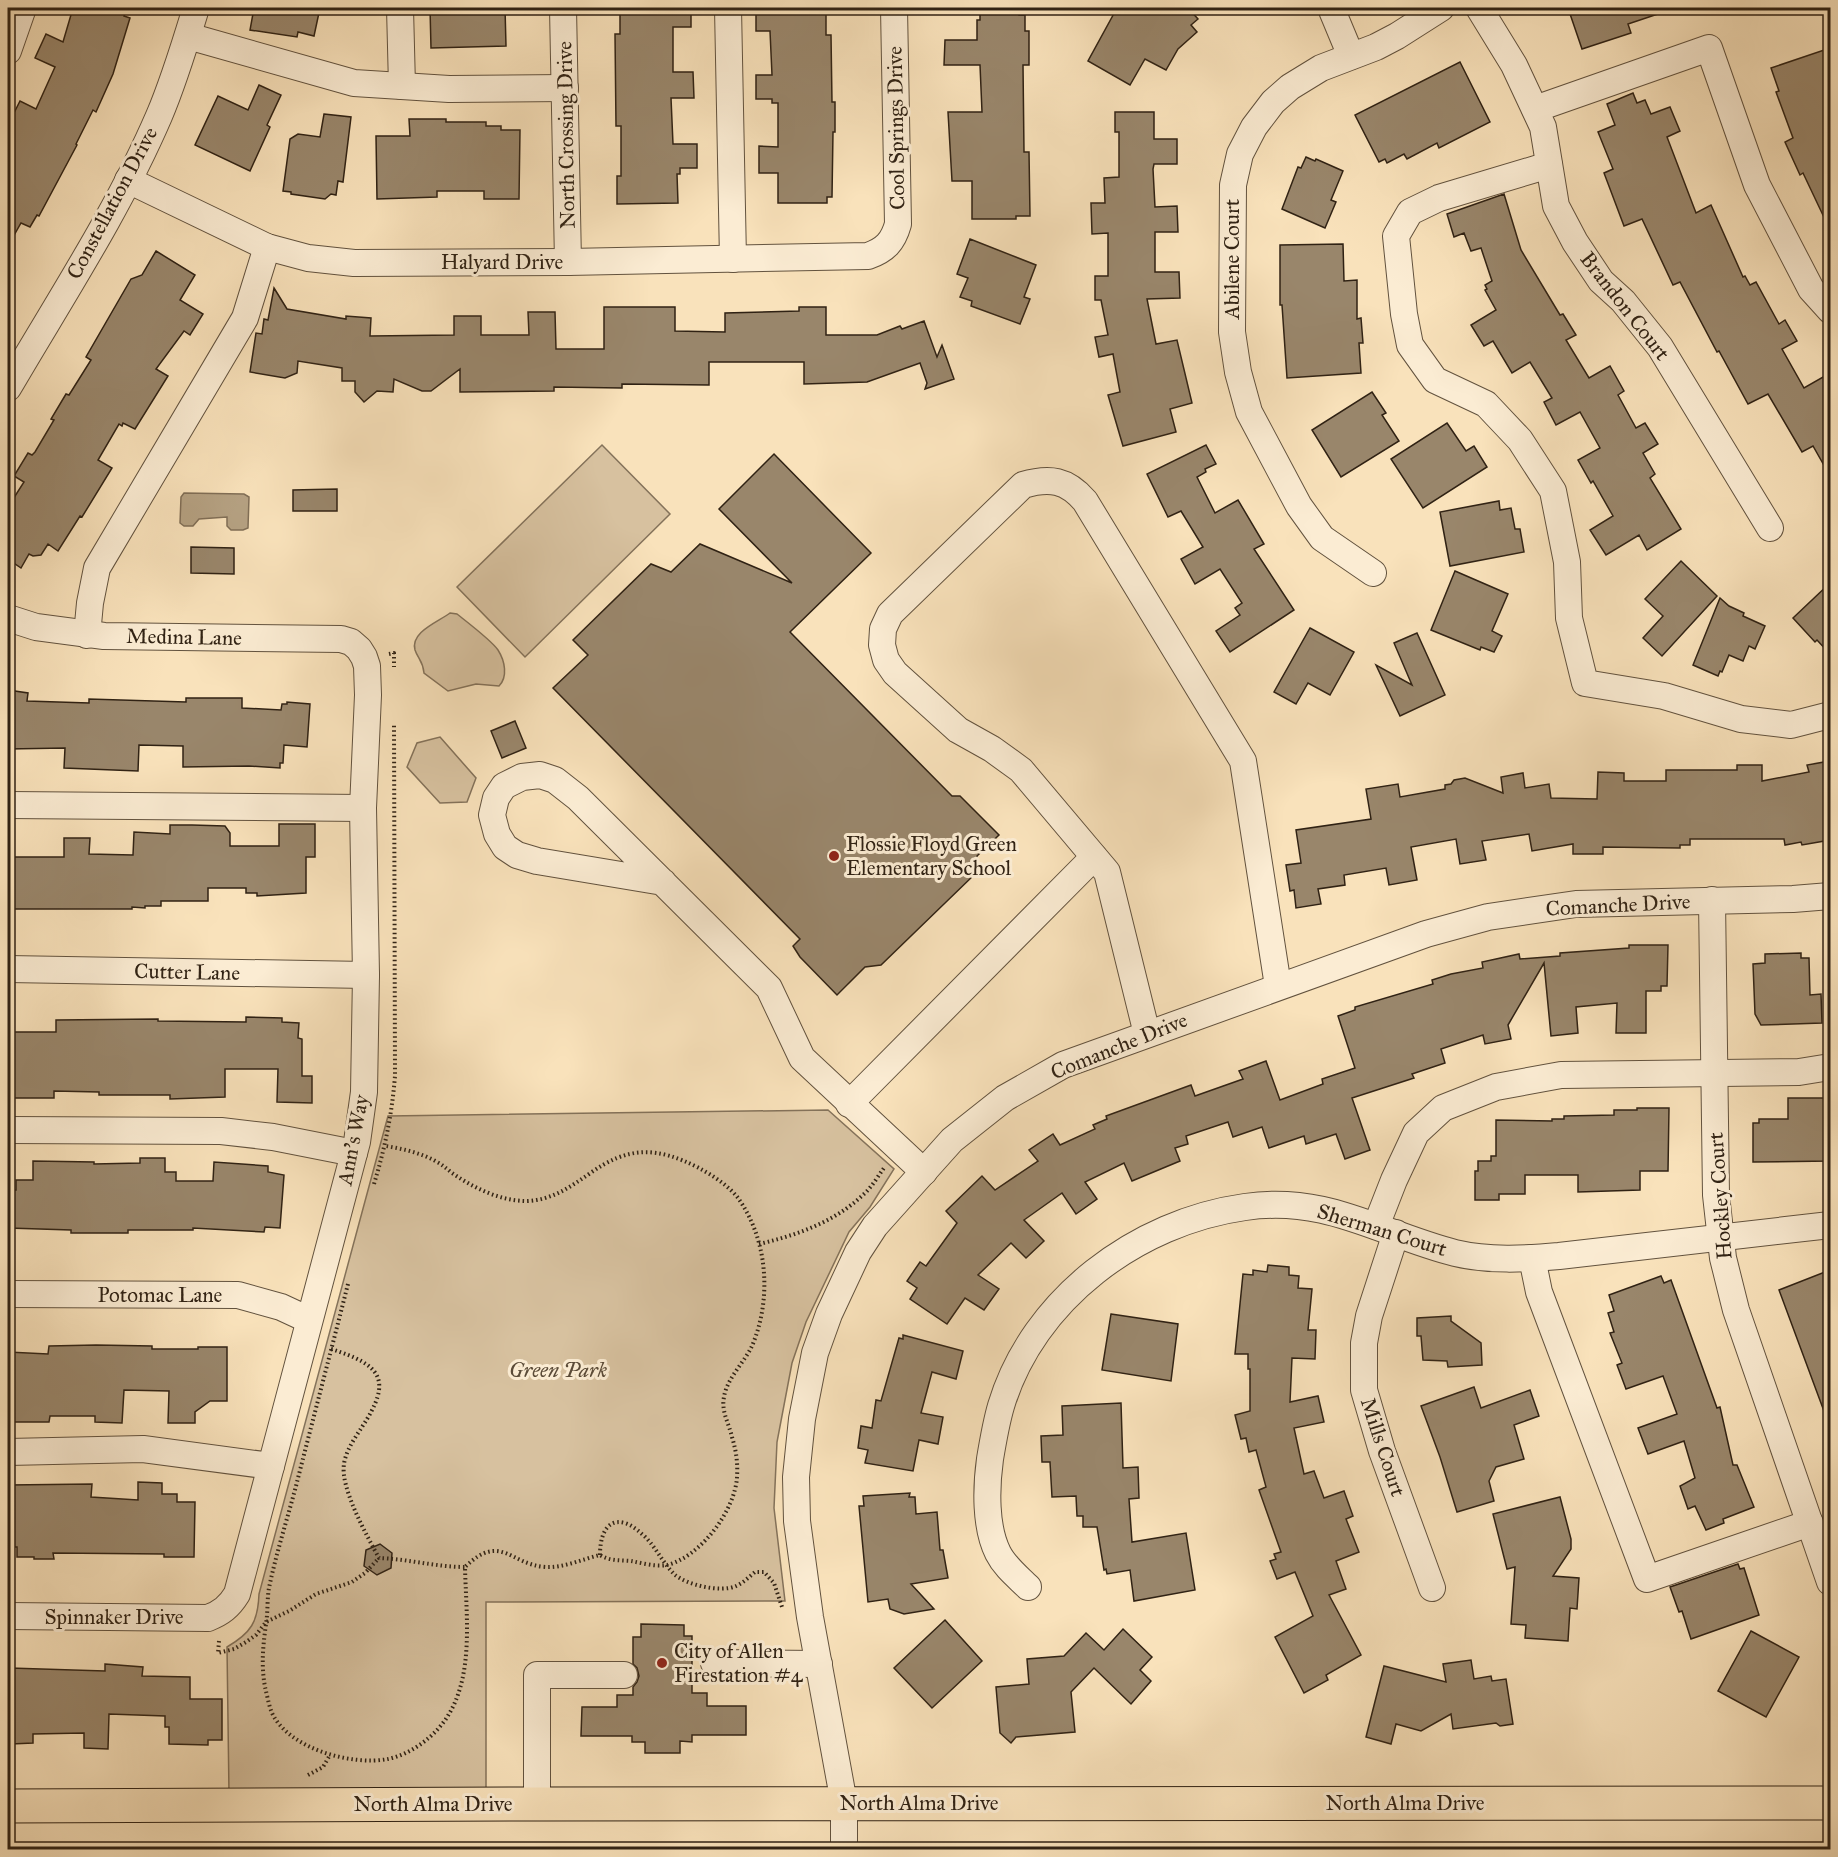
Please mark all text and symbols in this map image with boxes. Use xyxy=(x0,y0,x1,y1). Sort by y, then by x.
street label: North Crossing Drive xyxy=(551,41,581,229)
street label: Cool Springs Drive xyxy=(882,46,910,210)
street label: Constellation Drive xyxy=(61,122,163,284)
street label: Abilene Court xyxy=(1219,198,1245,320)
street label: Brandon Court xyxy=(1575,247,1676,366)
street label: Halyard Drive xyxy=(441,249,563,275)
street label: Medina Lane xyxy=(126,623,242,651)
place label: Flossie Floyd Green Elementary School xyxy=(846,831,1017,881)
marker: Flossie Floyd Green Elementary School xyxy=(827,849,841,863)
street label: Comanche Drive xyxy=(1545,888,1691,922)
street label: Cutter Lane xyxy=(134,958,240,986)
street label: Comanche Drive xyxy=(1047,1007,1191,1085)
street label: Ann's Way xyxy=(331,1091,375,1188)
street label: Hockley Court xyxy=(1703,1131,1737,1260)
street label: Sherman Court xyxy=(1314,1198,1451,1262)
street label: Potomac Lane xyxy=(98,1282,223,1308)
park label: Green Park xyxy=(509,1357,608,1383)
street label: Mills Court xyxy=(1355,1394,1411,1500)
street label: Spinnaker Drive xyxy=(44,1604,184,1630)
place label: City of Allen Firestation #4 xyxy=(674,1638,804,1688)
marker: City of Allen Firestation #4 xyxy=(655,1656,669,1670)
street label: North Alma Drive xyxy=(839,1790,999,1816)
street label: North Alma Drive xyxy=(1325,1790,1485,1816)
street label: North Alma Drive xyxy=(353,1791,513,1817)

